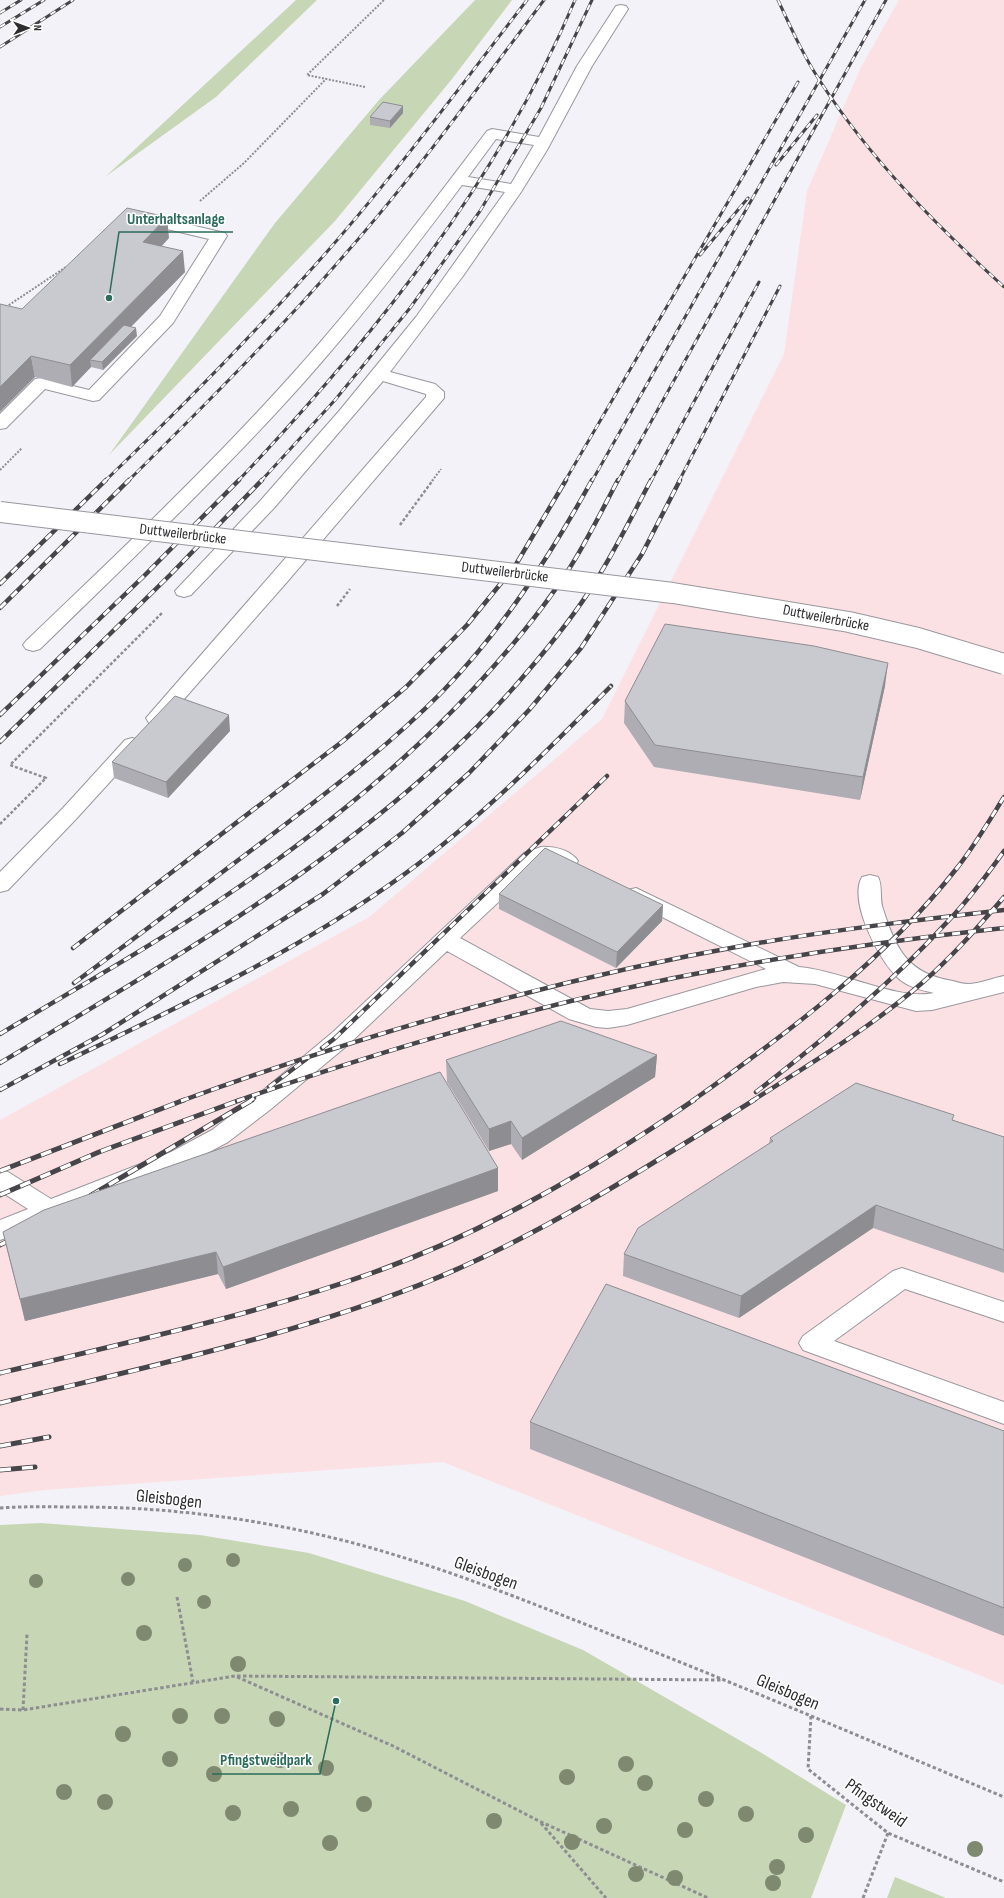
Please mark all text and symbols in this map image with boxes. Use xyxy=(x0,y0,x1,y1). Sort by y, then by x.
north arrow xyxy=(8,8,48,48)
text: N xyxy=(31,25,44,31)
callout: Unterhaltsanlage xyxy=(119,204,233,232)
text: Unterhaltsanlage xyxy=(127,210,225,229)
street label: Duttweilerbrücke xyxy=(138,519,228,549)
street label: Duttweilerbrücke xyxy=(460,557,550,587)
street label: Duttweilerbrücke xyxy=(781,600,871,636)
street label: Gleisbogen xyxy=(135,1485,203,1513)
street label: Gleisbogen xyxy=(451,1552,521,1594)
street label: Gleisbogen xyxy=(753,1669,823,1715)
callout: Pfingstweidpark xyxy=(212,1746,320,1774)
text: Pfingstweidpark xyxy=(220,1751,312,1770)
street label: Pfingstweid xyxy=(841,1774,911,1832)

